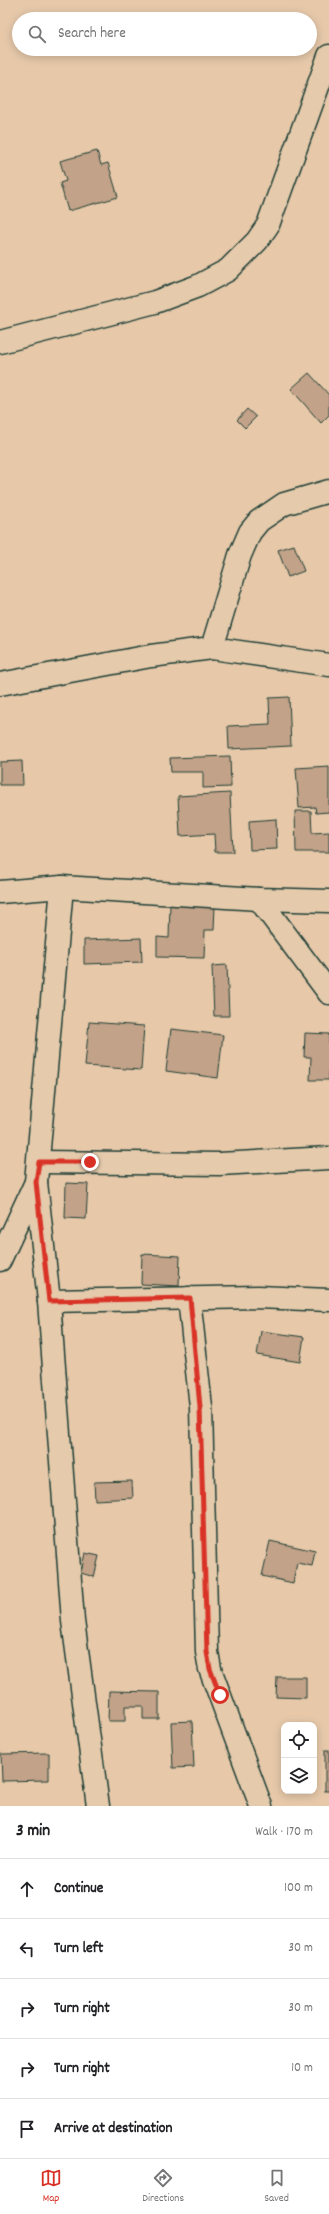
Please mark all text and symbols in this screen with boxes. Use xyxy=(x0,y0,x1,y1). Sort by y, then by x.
search box xyxy=(12,12,317,56)
icon: search xyxy=(26,23,48,45)
text: Search here xyxy=(58,23,126,45)
route end xyxy=(81,1153,99,1171)
route start xyxy=(211,1686,229,1704)
map controls xyxy=(281,1722,317,1794)
button: locate xyxy=(281,1722,317,1758)
button: layers xyxy=(281,1758,317,1794)
text: 3 min xyxy=(16,1820,50,1844)
text: Walk · 170 m xyxy=(255,1823,313,1842)
icon: ahead xyxy=(16,1878,38,1900)
text: Continue xyxy=(54,1878,103,1900)
text: 100 m xyxy=(284,1879,313,1898)
icon: left xyxy=(16,1938,38,1960)
text: Turn left xyxy=(54,1938,103,1960)
text: 30 m xyxy=(288,1939,313,1958)
icon: right xyxy=(16,1998,38,2020)
text: Turn right xyxy=(54,1998,110,2020)
text: 30 m xyxy=(288,1999,313,2018)
icon: right xyxy=(16,2058,38,2080)
text: Turn right xyxy=(54,2058,110,2080)
text: 10 m xyxy=(291,2059,313,2078)
icon: arrive xyxy=(16,2118,38,2140)
text: Arrive at destination xyxy=(54,2118,172,2140)
tab: Map xyxy=(40,2167,62,2207)
tab: Directions xyxy=(142,2167,184,2207)
tab: Saved xyxy=(264,2167,289,2207)

